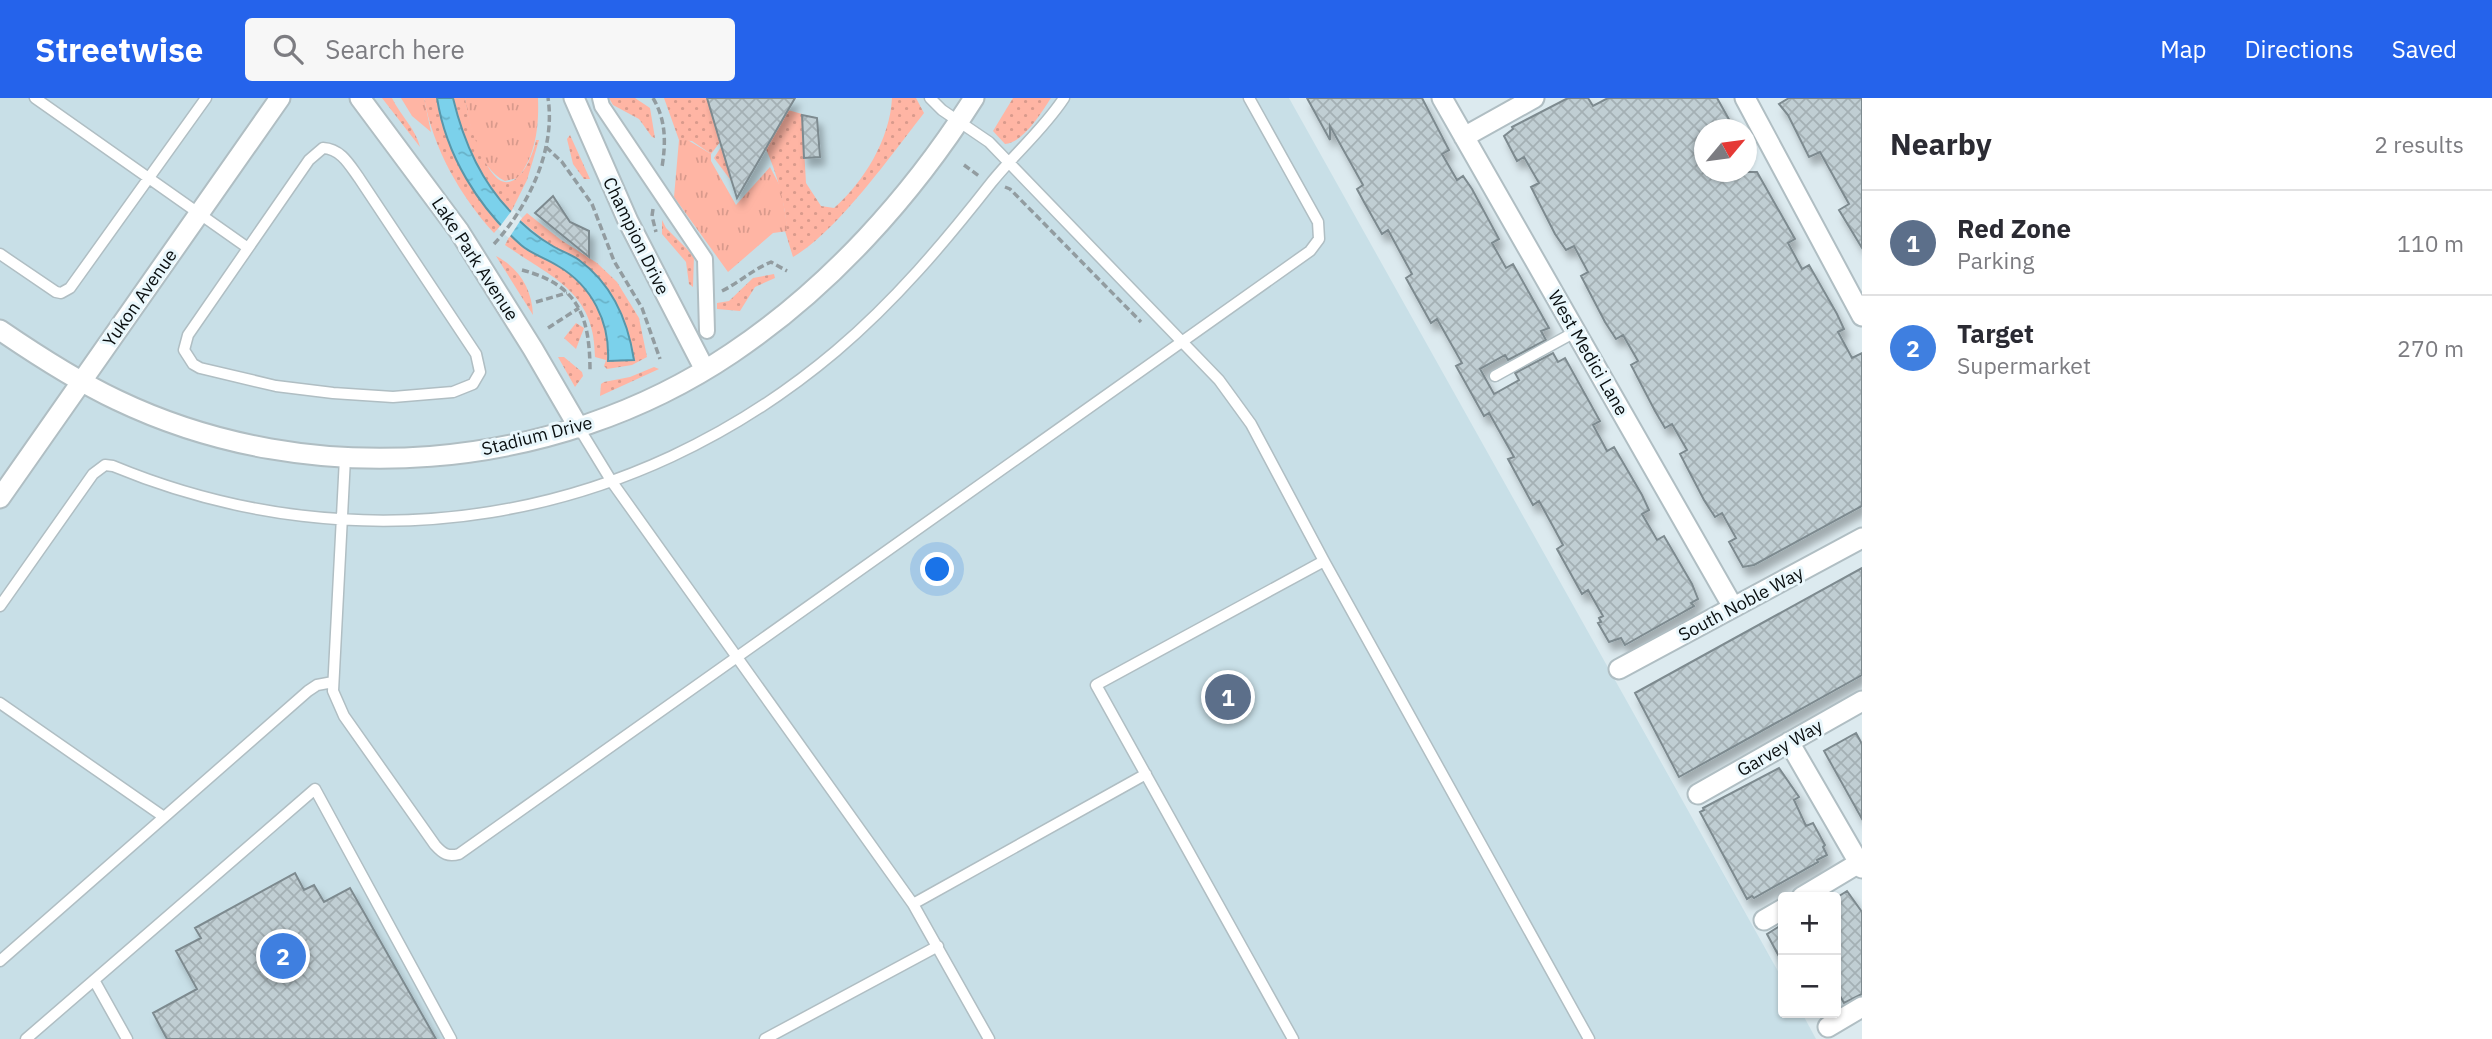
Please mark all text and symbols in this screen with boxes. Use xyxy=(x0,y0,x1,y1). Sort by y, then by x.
search box xyxy=(245,18,735,81)
text: Streetwise xyxy=(35,28,203,71)
icon: search xyxy=(269,30,307,68)
text: Search here xyxy=(325,32,465,66)
text: Map xyxy=(2160,33,2206,65)
text: Directions xyxy=(2244,33,2354,65)
text: Saved xyxy=(2392,33,2457,65)
north arrow xyxy=(1694,119,1757,182)
text: Nearby xyxy=(1890,124,1992,163)
text: 2 results xyxy=(2374,129,2464,159)
street label: Champion Drive xyxy=(598,173,675,298)
street label: Lake Park Avenue xyxy=(427,193,524,325)
text: Red Zone xyxy=(1957,211,2071,245)
text: 1 xyxy=(1906,228,1920,258)
text: 110 m xyxy=(2397,228,2464,258)
street label: Yukon Avenue xyxy=(97,244,182,351)
text: Parking xyxy=(1957,245,2035,275)
street label: West Medici Lane xyxy=(1543,286,1634,420)
text: Target xyxy=(1957,316,2034,350)
text: 2 xyxy=(1906,333,1920,363)
text: 270 m xyxy=(2397,333,2464,363)
text: Supermarket xyxy=(1957,350,2091,380)
street label: Stadium Drive xyxy=(479,411,595,460)
your location xyxy=(920,552,954,586)
street label: South Noble Way xyxy=(1674,561,1807,646)
pin: 1 xyxy=(1205,671,1251,723)
street label: Garvey Way xyxy=(1733,714,1827,781)
map controls xyxy=(1778,892,1841,1018)
button: + xyxy=(1778,892,1841,955)
pin: 2 xyxy=(260,930,306,982)
button: − xyxy=(1778,955,1841,1018)

